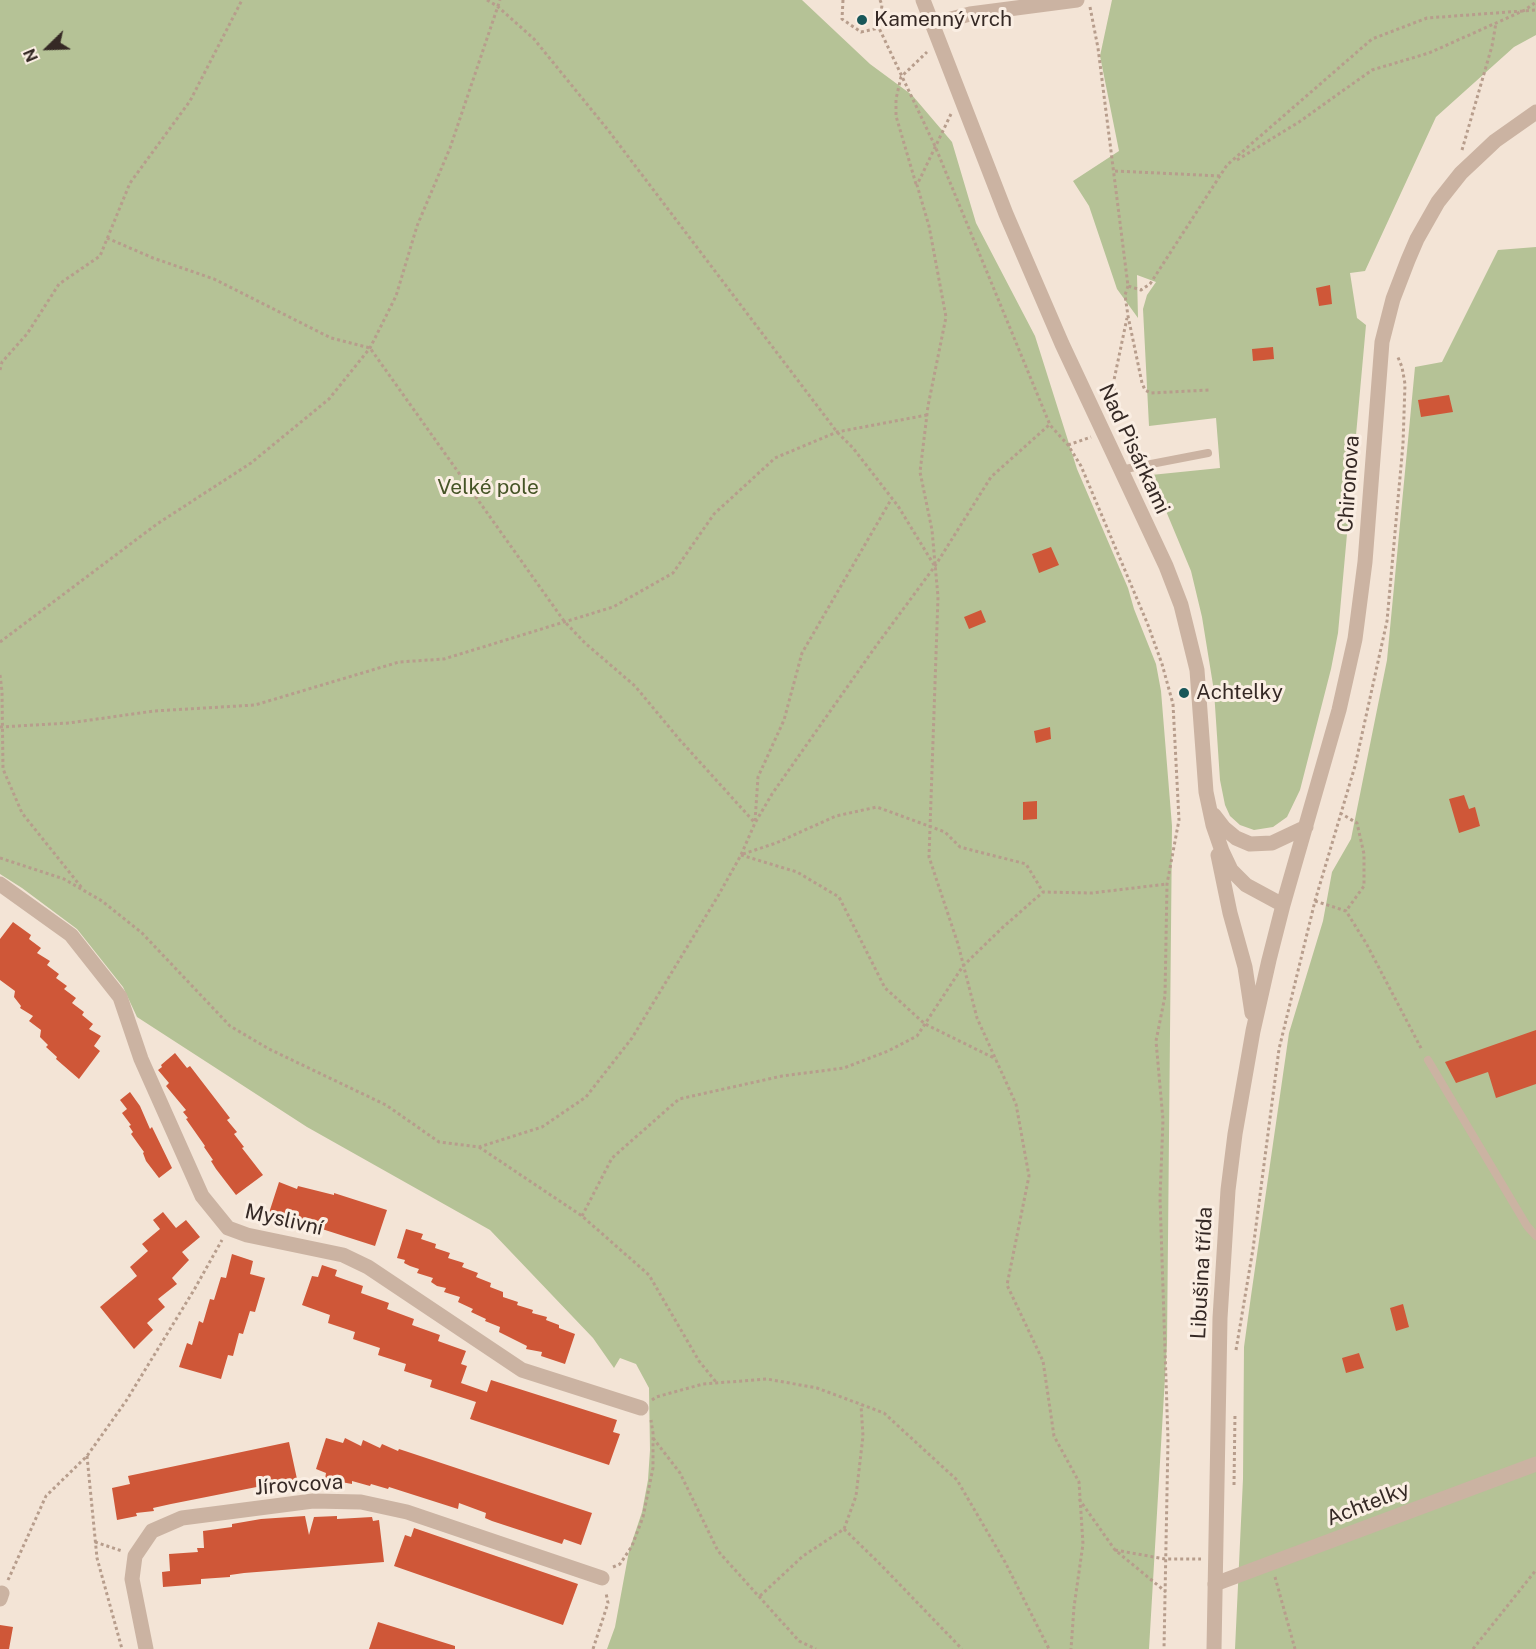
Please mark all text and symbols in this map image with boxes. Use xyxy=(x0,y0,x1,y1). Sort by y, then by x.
place label: Kamenný vrch xyxy=(874,7,1012,33)
marker: Kamenný vrch xyxy=(855,13,869,27)
north arrow xyxy=(18,18,78,78)
text: N xyxy=(20,46,42,65)
street label: Nad Pisárkami xyxy=(1093,380,1175,518)
street label: Chironova xyxy=(1333,434,1365,534)
park label: Velké pole xyxy=(437,475,539,501)
place label: Achtelky xyxy=(1196,680,1283,706)
marker: Achtelky xyxy=(1177,686,1191,700)
street label: Myslivní xyxy=(242,1199,326,1241)
street label: Libušina třída xyxy=(1186,1206,1218,1340)
street label: Jírovcova xyxy=(254,1469,344,1501)
street label: Achtelky xyxy=(1323,1477,1413,1531)

